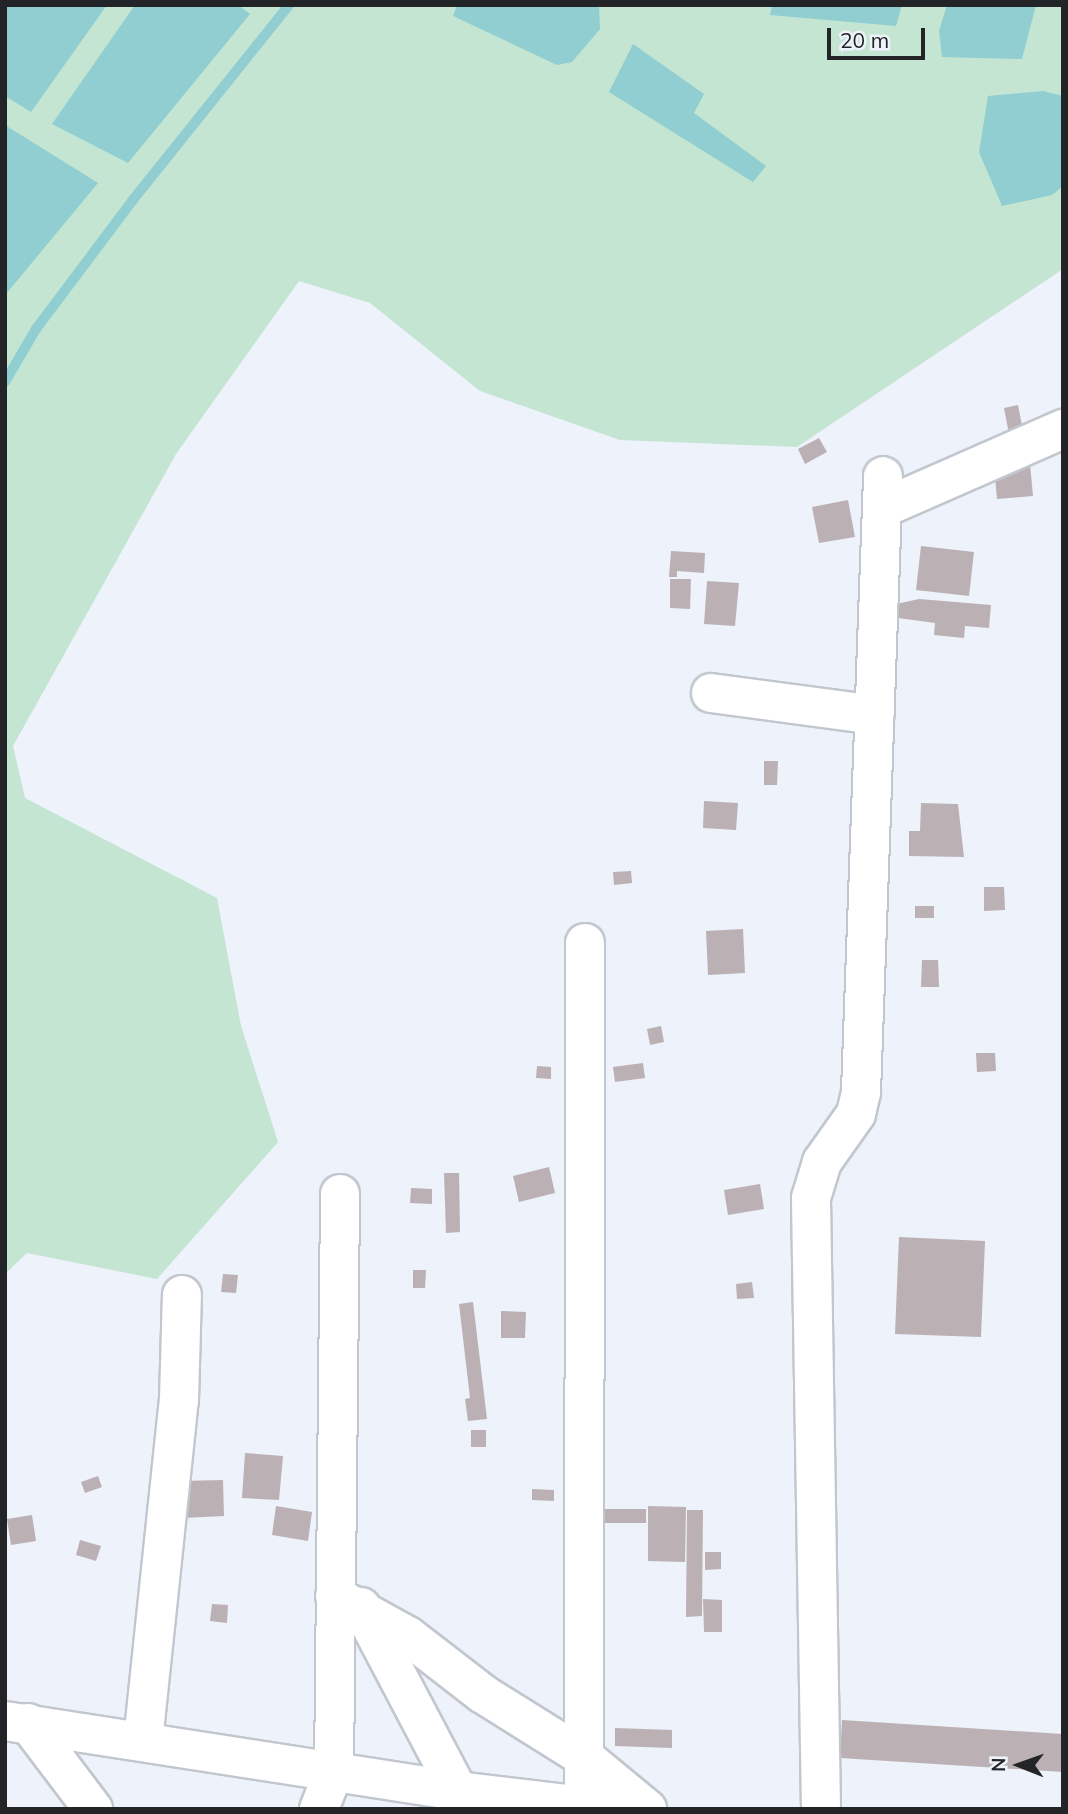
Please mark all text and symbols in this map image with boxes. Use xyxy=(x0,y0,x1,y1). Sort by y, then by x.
scale bar xyxy=(830,14,928,58)
text: 20 m xyxy=(840,27,889,53)
north arrow xyxy=(984,1730,1054,1800)
text: N xyxy=(986,1757,1010,1772)

